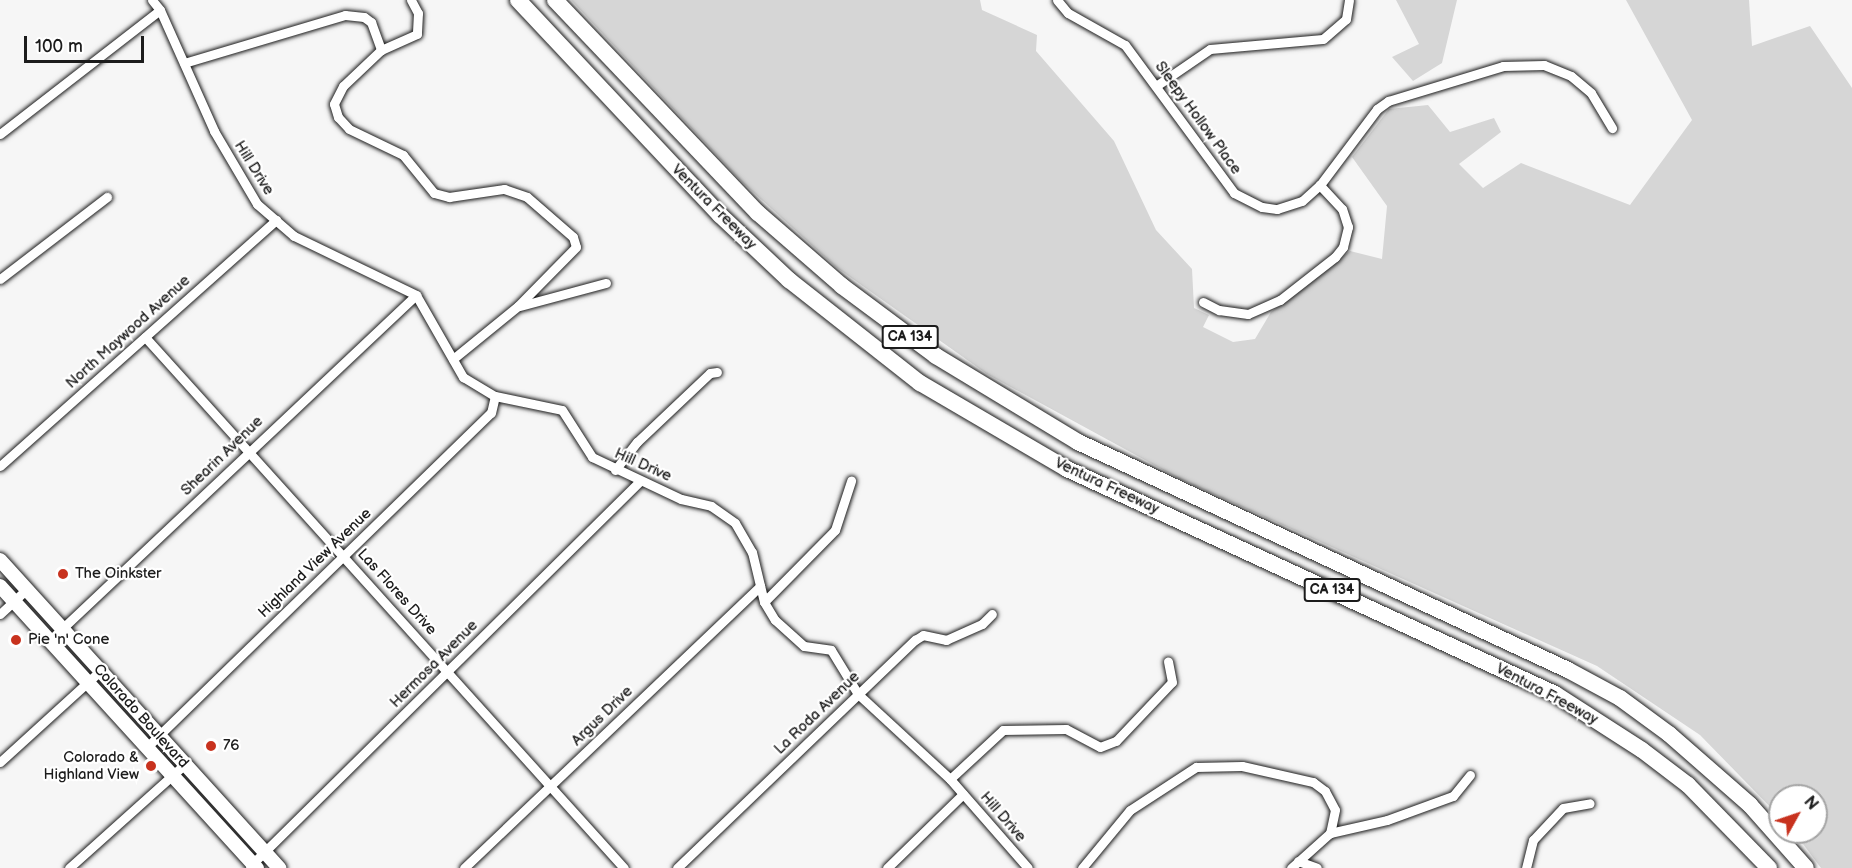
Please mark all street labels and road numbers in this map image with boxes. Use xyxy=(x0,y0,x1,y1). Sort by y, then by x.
street label: Sleepy Hollow Place xyxy=(1151,58,1245,178)
street label: Hill Drive xyxy=(230,138,278,198)
street label: Ventura Freeway xyxy=(668,161,760,253)
street label: North Maywood Avenue xyxy=(62,272,194,392)
road number: CA 134 xyxy=(882,326,938,348)
street label: Shearin Avenue xyxy=(177,413,267,499)
street label: Hill Drive xyxy=(612,444,674,486)
street label: Ventura Freeway xyxy=(1052,454,1162,518)
street label: Highland View Avenue xyxy=(255,504,375,622)
street label: Las Flores Drive xyxy=(354,545,440,639)
road number: CA 134 xyxy=(1304,579,1360,601)
street label: Hermosa Avenue xyxy=(386,616,482,712)
street label: Colorado Boulevard xyxy=(89,660,193,772)
street label: Ventura Freeway xyxy=(1493,660,1601,728)
street label: La Roda Avenue xyxy=(771,668,863,758)
street label: Argus Drive xyxy=(568,682,636,750)
street label: Hill Drive xyxy=(976,788,1030,846)

